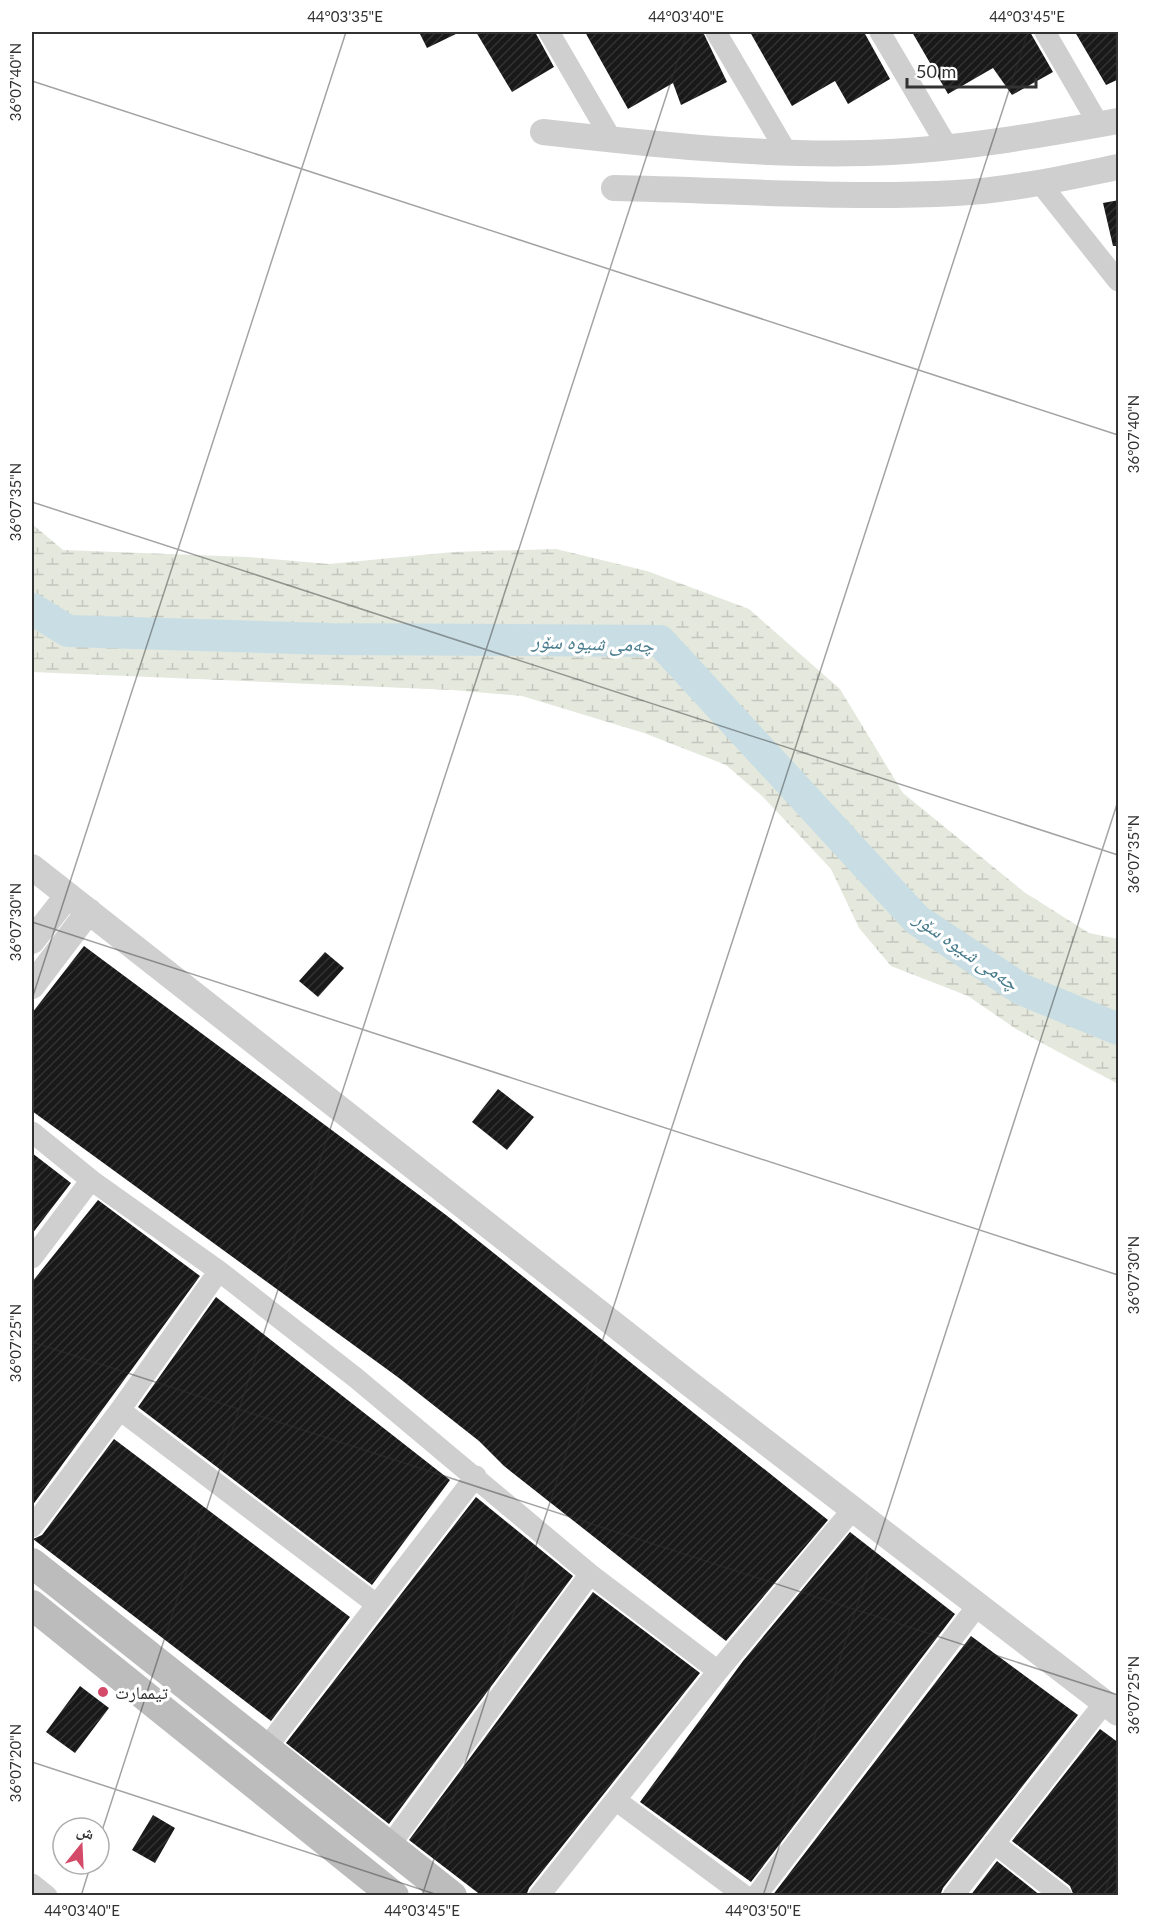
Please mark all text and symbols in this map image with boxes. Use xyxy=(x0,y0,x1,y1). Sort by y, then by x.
text: 44°03'35"E xyxy=(307,7,383,25)
text: 44°03'40"E xyxy=(648,7,724,25)
text: 44°03'45"E xyxy=(989,7,1065,25)
text: 36°07'40"N xyxy=(6,43,24,121)
scale bar xyxy=(907,51,1036,89)
text: 50 m xyxy=(916,60,956,82)
text: 36°07'40"N xyxy=(1124,395,1142,473)
text: 36°07'35"N xyxy=(6,463,24,541)
water label: چەمی شیوە سۆر xyxy=(529,628,655,658)
text: 36°07'35"N xyxy=(1124,815,1142,893)
text: 36°07'30"N xyxy=(6,883,24,961)
water label: چەمی شیوە سۆر xyxy=(907,904,1024,997)
text: 36°07'30"N xyxy=(1124,1236,1142,1314)
text: 36°07'25"N xyxy=(6,1304,24,1382)
text: 36°07'25"N xyxy=(1124,1656,1142,1734)
place label: تیممارت xyxy=(115,1681,168,1703)
marker: تیممارت xyxy=(96,1685,110,1699)
text: 36°07'20"N xyxy=(6,1724,24,1802)
north arrow xyxy=(51,1816,111,1876)
text: ش xyxy=(74,1820,97,1844)
text: 44°03'40"E xyxy=(44,1901,120,1919)
text: 44°03'45"E xyxy=(384,1901,460,1919)
text: 44°03'50"E xyxy=(725,1901,801,1919)

